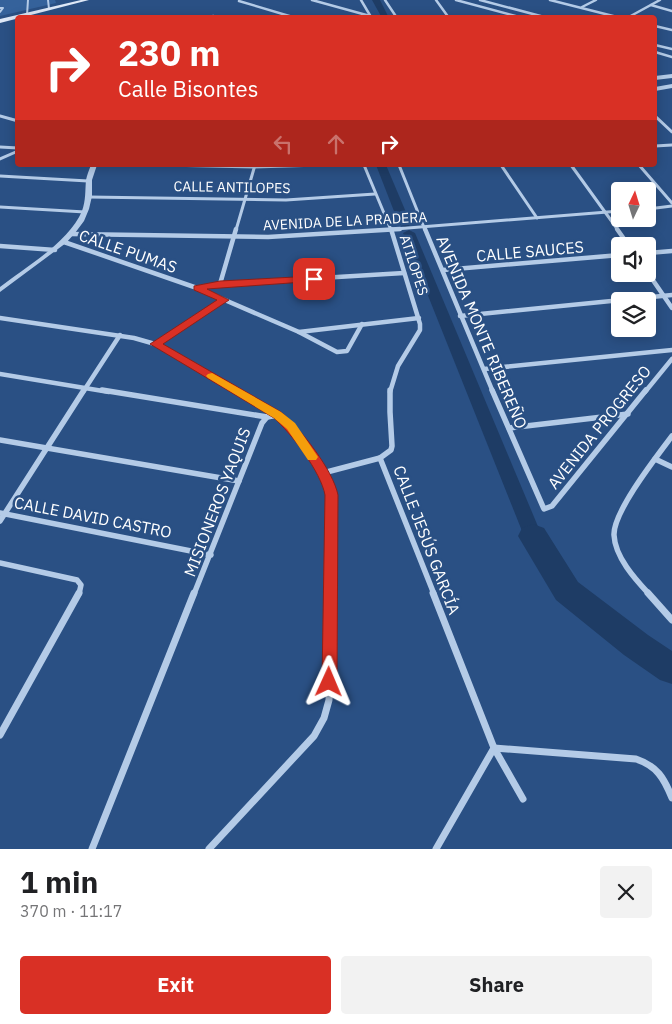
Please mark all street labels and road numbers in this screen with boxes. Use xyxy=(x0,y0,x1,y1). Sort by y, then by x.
street label: CALLE ANTILOPES xyxy=(173,177,291,197)
street label: AVENIDA DE LA PRADERA xyxy=(262,208,428,234)
street label: CALLE PUMAS xyxy=(76,225,180,277)
street label: ATILOPES xyxy=(396,232,432,298)
street label: AVENIDA MONTE RIBEREÑO xyxy=(432,233,532,431)
street label: CALLE SAUCES xyxy=(475,236,585,266)
street label: AVENIDA PROGRESO xyxy=(543,361,655,493)
street label: MISIONEROS YAQUIS xyxy=(179,425,255,579)
street label: CALLE JESÚS GARCÍA xyxy=(389,462,466,617)
street label: CALLE DAVID CASTRO xyxy=(13,492,173,542)

